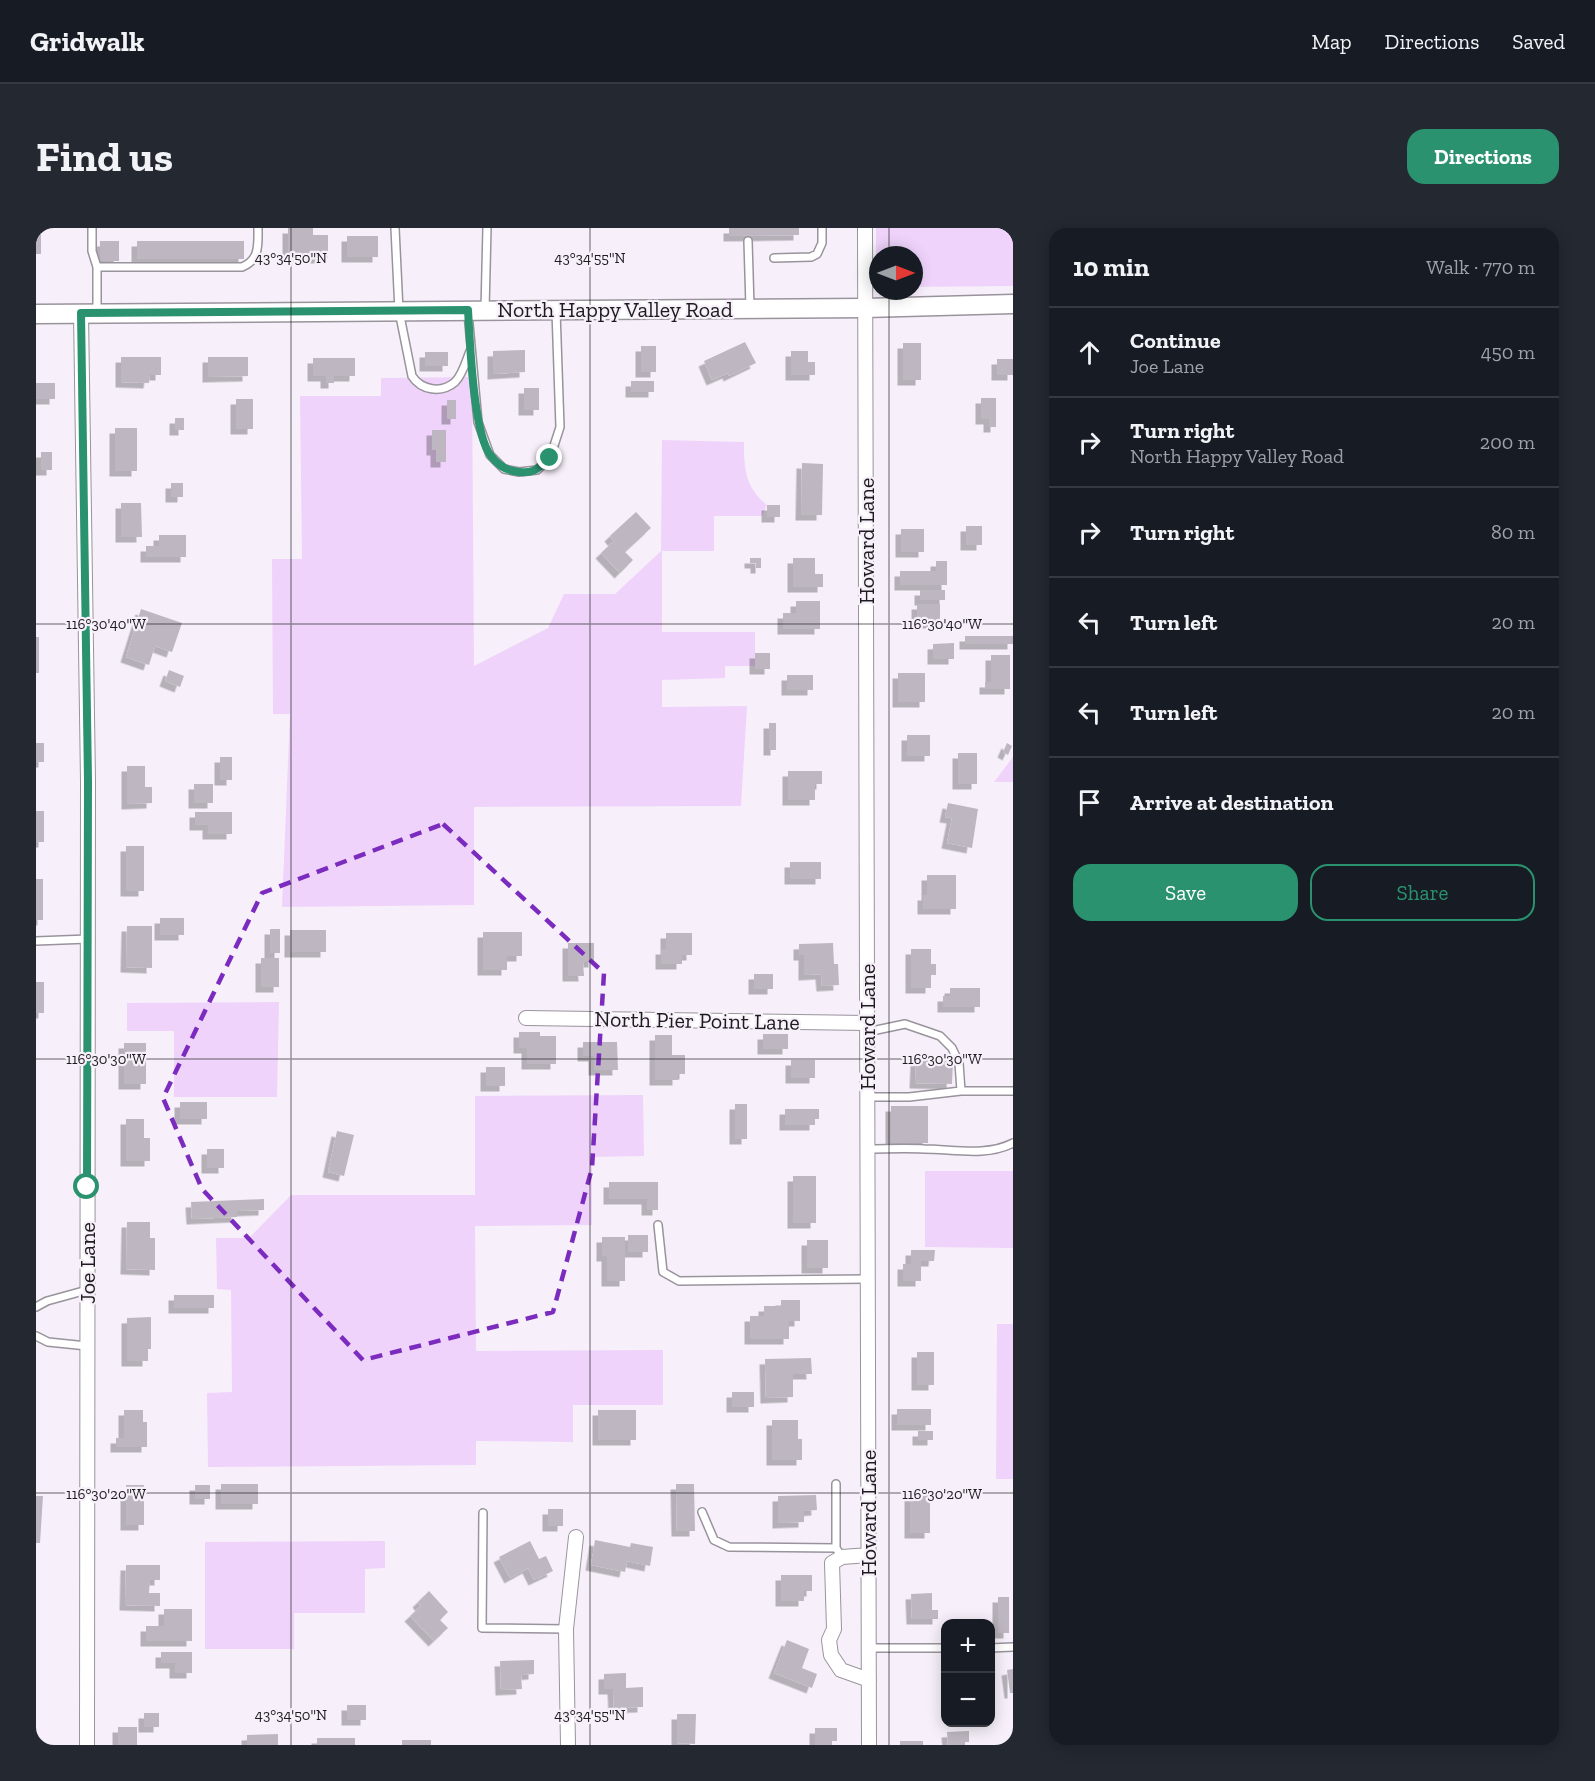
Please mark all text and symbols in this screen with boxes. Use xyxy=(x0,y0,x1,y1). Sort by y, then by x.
text: Gridwalk xyxy=(30,25,144,58)
text: Map xyxy=(1312,29,1352,54)
text: Directions xyxy=(1385,29,1479,54)
text: Saved xyxy=(1512,29,1565,54)
button: Directions xyxy=(1407,129,1559,184)
text: Find us xyxy=(36,131,173,182)
north arrow xyxy=(869,246,923,300)
text: 43°34'50"N xyxy=(255,249,327,267)
text: 43°34'55"N xyxy=(554,249,626,267)
text: 10 min xyxy=(1073,251,1149,283)
text: Walk · 770 m xyxy=(1426,255,1535,279)
street label: North Happy Valley Road xyxy=(497,296,733,323)
text: Continue xyxy=(1130,327,1221,354)
icon: ahead xyxy=(1073,336,1106,369)
text: 450 m xyxy=(1481,340,1535,364)
text: Joe Lane xyxy=(1130,354,1204,378)
text: Turn right xyxy=(1130,417,1234,444)
icon: right xyxy=(1073,426,1106,459)
text: 200 m xyxy=(1480,430,1535,454)
route end xyxy=(536,444,562,470)
text: North Happy Valley Road xyxy=(1130,444,1344,468)
street label: Howard Lane xyxy=(853,478,880,604)
icon: right xyxy=(1073,516,1106,549)
text: Turn right xyxy=(1130,519,1234,546)
text: 80 m xyxy=(1491,520,1535,544)
icon: left xyxy=(1073,606,1106,639)
text: Turn left xyxy=(1130,609,1217,636)
text: 20 m xyxy=(1491,610,1535,634)
text: 116°30'40"W xyxy=(66,615,146,633)
text: 116°30'40"W xyxy=(902,615,982,633)
icon: left xyxy=(1073,696,1106,729)
text: Turn left xyxy=(1130,699,1217,726)
text: 20 m xyxy=(1491,700,1535,724)
icon: arrive xyxy=(1073,786,1106,819)
text: Arrive at destination xyxy=(1130,789,1333,816)
button: Save xyxy=(1073,864,1298,921)
button: Share xyxy=(1310,864,1535,921)
street label: Howard Lane xyxy=(854,964,881,1090)
street label: North Pier Point Lane xyxy=(594,1005,800,1036)
text: 116°30'30"W xyxy=(66,1050,146,1068)
text: 116°30'30"W xyxy=(902,1050,982,1068)
route start xyxy=(73,1173,99,1199)
street label: Joe Lane xyxy=(74,1222,101,1304)
street label: Howard Lane xyxy=(855,1450,882,1576)
text: 116°30'20"W xyxy=(66,1485,146,1503)
text: 116°30'20"W xyxy=(902,1485,982,1503)
map controls xyxy=(941,1619,995,1727)
button: + xyxy=(941,1619,995,1673)
button: − xyxy=(941,1673,995,1727)
text: 43°34'50"N xyxy=(255,1706,327,1724)
text: 43°34'55"N xyxy=(554,1706,626,1724)

